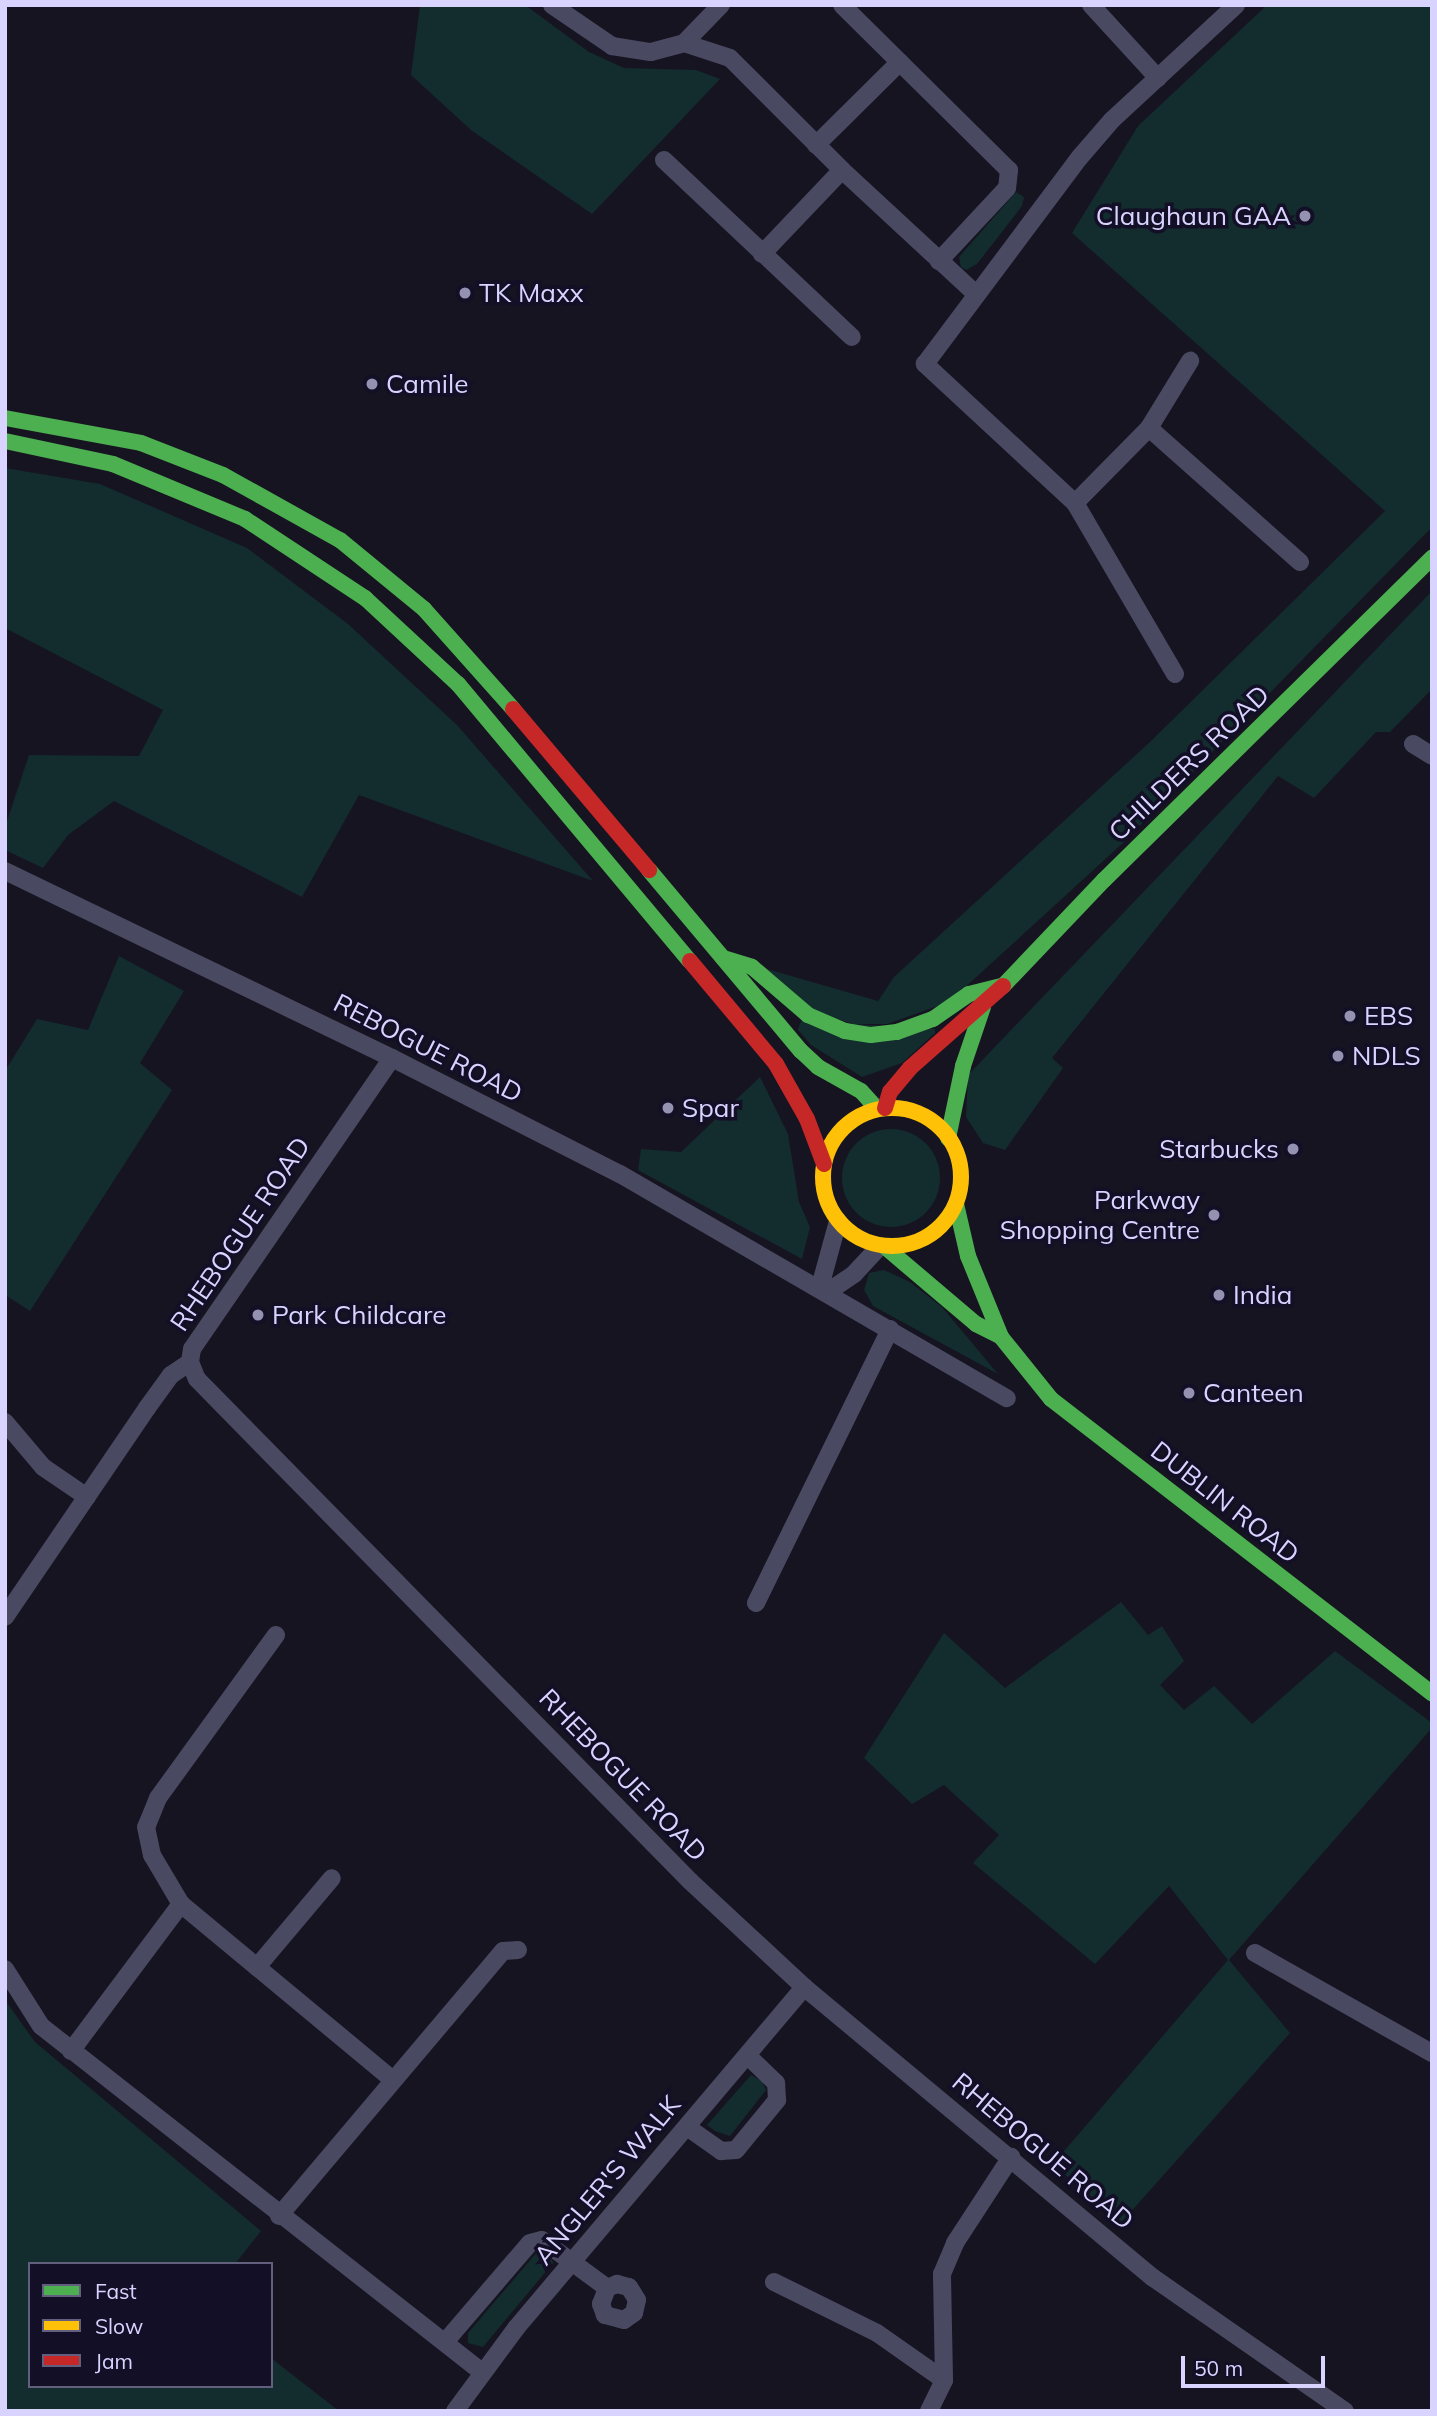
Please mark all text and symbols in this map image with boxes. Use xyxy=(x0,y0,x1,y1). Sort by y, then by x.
place label: Claughaun GAA xyxy=(1096,200,1291,232)
marker: Claughaun GAA xyxy=(1297,208,1313,224)
place label: TK Maxx xyxy=(479,277,584,309)
marker: TK Maxx xyxy=(457,285,473,301)
place label: Camile xyxy=(386,368,468,400)
marker: Camile xyxy=(364,376,380,392)
street label: CHILDERS ROAD xyxy=(1102,679,1276,847)
street label: REBOGUE ROAD xyxy=(329,987,527,1109)
place label: EBS xyxy=(1364,1000,1413,1032)
marker: EBS xyxy=(1342,1008,1358,1024)
place label: NDLS xyxy=(1352,1040,1421,1072)
marker: NDLS xyxy=(1330,1048,1346,1064)
place label: Spar xyxy=(682,1092,739,1124)
marker: Spar xyxy=(660,1100,676,1116)
street label: RHEBOGUE ROAD xyxy=(164,1131,316,1337)
place label: Starbucks xyxy=(1159,1133,1279,1165)
marker: Starbucks xyxy=(1285,1141,1301,1157)
place label: Parkway Shopping Centre xyxy=(1000,1184,1200,1246)
marker: Parkway Shopping Centre xyxy=(1206,1207,1222,1223)
place label: India xyxy=(1233,1279,1292,1311)
marker: India xyxy=(1211,1287,1227,1303)
place label: Park Childcare xyxy=(272,1299,446,1331)
marker: Park Childcare xyxy=(250,1307,266,1323)
place label: Canteen xyxy=(1203,1377,1304,1409)
marker: Canteen xyxy=(1181,1385,1197,1401)
street label: DUBLIN ROAD xyxy=(1145,1435,1305,1569)
street label: RHEBOGUE ROAD xyxy=(533,1682,713,1868)
street label: RHEBOGUE ROAD xyxy=(946,2066,1140,2236)
street label: ANGLER'S WALK xyxy=(527,2089,687,2271)
legend xyxy=(28,2262,273,2388)
text: Fast xyxy=(95,2278,137,2304)
text: Slow xyxy=(95,2313,143,2339)
scale bar xyxy=(1185,2342,1328,2386)
text: Jam xyxy=(95,2348,133,2374)
text: 50 m xyxy=(1194,2355,1243,2381)

